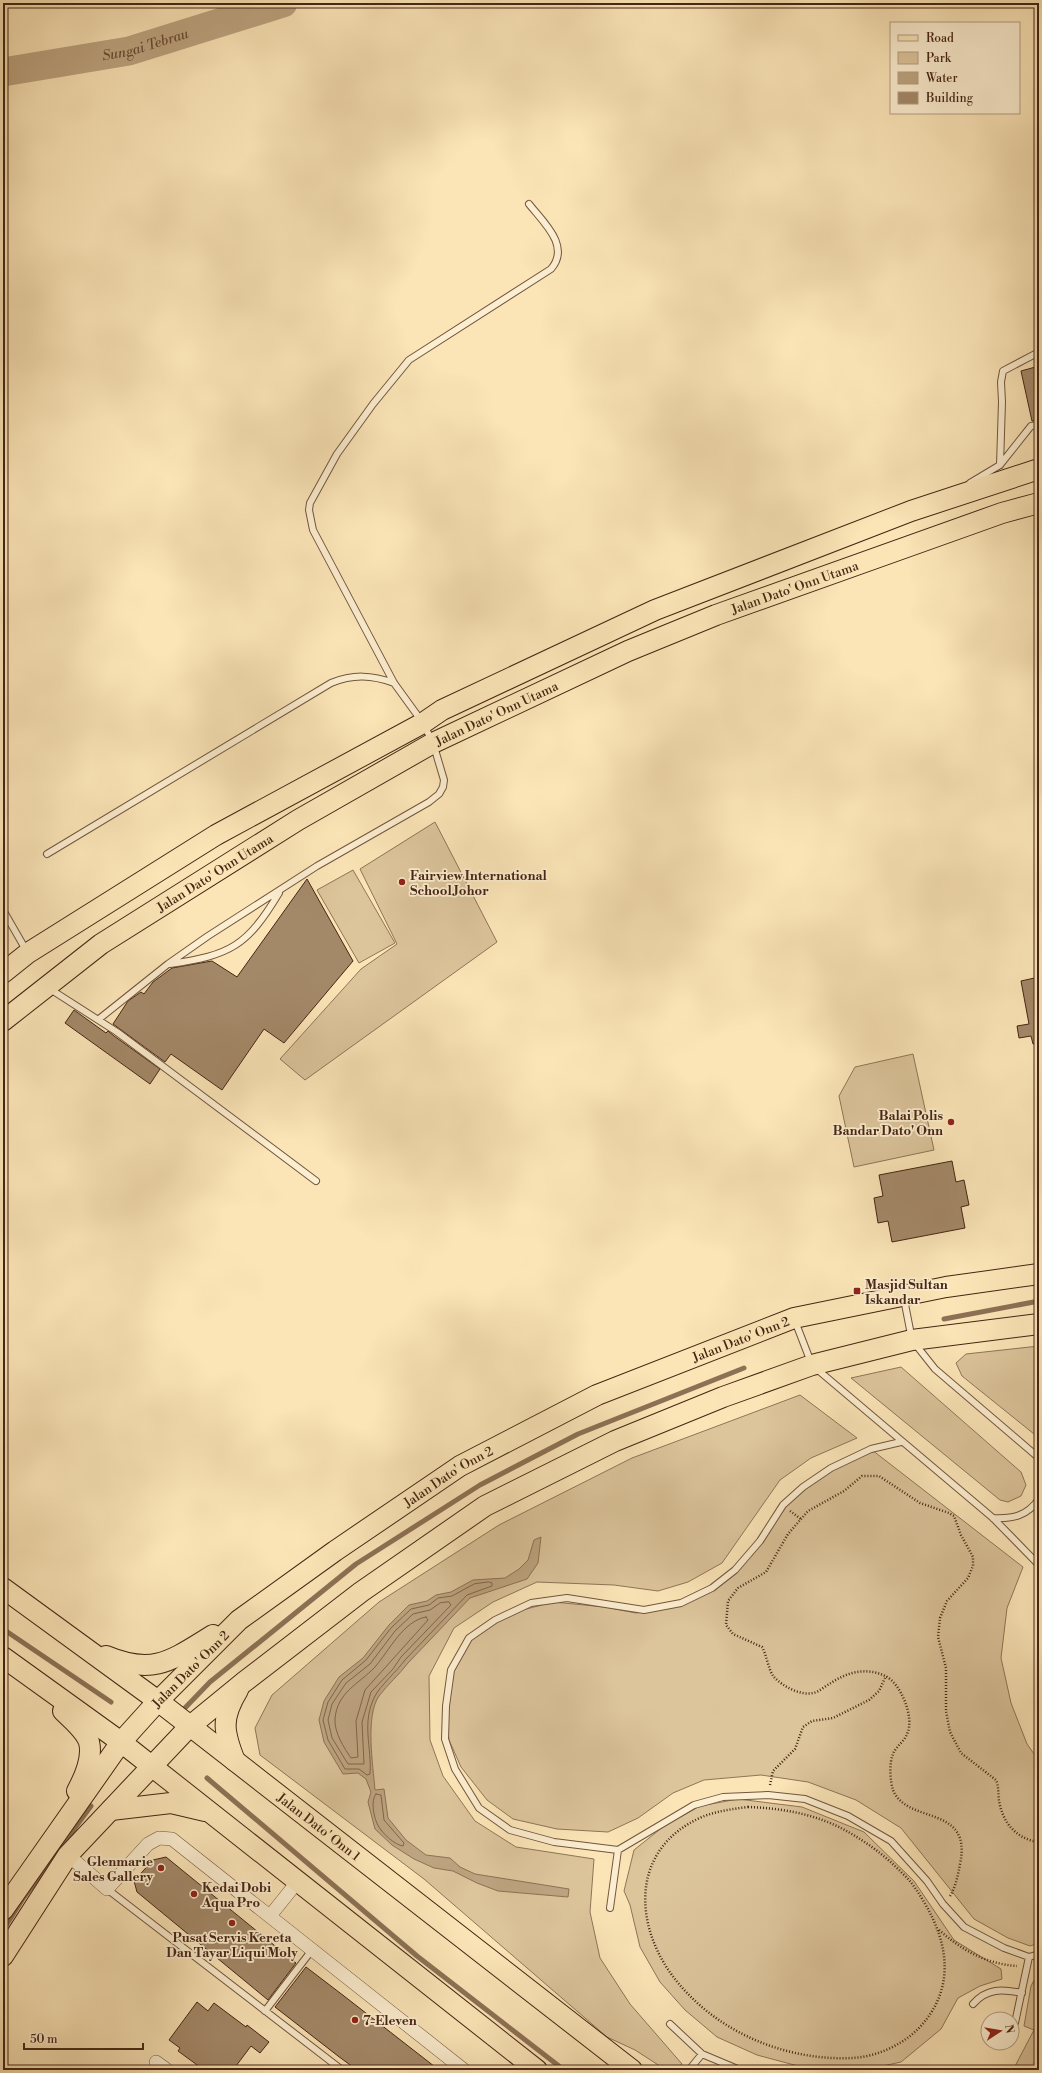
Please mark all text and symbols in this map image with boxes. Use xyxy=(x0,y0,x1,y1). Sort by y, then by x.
legend xyxy=(890,22,1020,114)
water label: Sungai Tebrau xyxy=(101,25,191,65)
text: Road xyxy=(926,31,954,46)
text: Park xyxy=(926,51,952,66)
text: Water xyxy=(925,71,958,86)
text: Building xyxy=(925,91,974,106)
street label: Jalan Dato' Onn Utama xyxy=(728,558,861,618)
street label: Jalan Dato' Onn Utama xyxy=(432,678,561,750)
street label: Jalan Dato' Onn Utama xyxy=(153,831,277,916)
place label: Fairview International School Johor xyxy=(410,868,547,899)
marker: Fairview International School Johor xyxy=(397,877,407,887)
place label: Balai Polis Bandar Dato' Onn xyxy=(833,1108,943,1139)
marker: Balai Polis Bandar Dato' Onn xyxy=(946,1117,956,1127)
place label: Masjid Sultan Iskandar xyxy=(865,1277,948,1308)
marker: Masjid Sultan Iskandar xyxy=(852,1286,862,1296)
street label: Jalan Dato' Onn 2 xyxy=(689,1314,792,1366)
street label: Jalan Dato' Onn 2 xyxy=(400,1443,496,1512)
street label: Jalan Dato' Onn 2 xyxy=(148,1628,233,1712)
street label: Jalan Dato' Onn 1 xyxy=(273,1789,364,1865)
place label: Glenmarie Sales Gallery xyxy=(73,1854,153,1885)
marker: Glenmarie Sales Gallery xyxy=(156,1863,166,1873)
place label: Kedai Dobi Aqua Pro xyxy=(201,1880,271,1911)
marker: Kedai Dobi Aqua Pro xyxy=(189,1889,199,1899)
marker: Pusat Servis Kereta Dan Tayar Liqui Moly xyxy=(227,1918,237,1928)
place label: Pusat Servis Kereta Dan Tayar Liqui Moly xyxy=(166,1930,298,1961)
north arrow xyxy=(980,2011,1020,2051)
place label: 7-Eleven xyxy=(363,2013,417,2029)
marker: 7-Eleven xyxy=(350,2015,360,2025)
text: N xyxy=(1001,2023,1017,2035)
scale bar xyxy=(24,2025,143,2051)
text: 50 m xyxy=(30,2032,58,2047)

